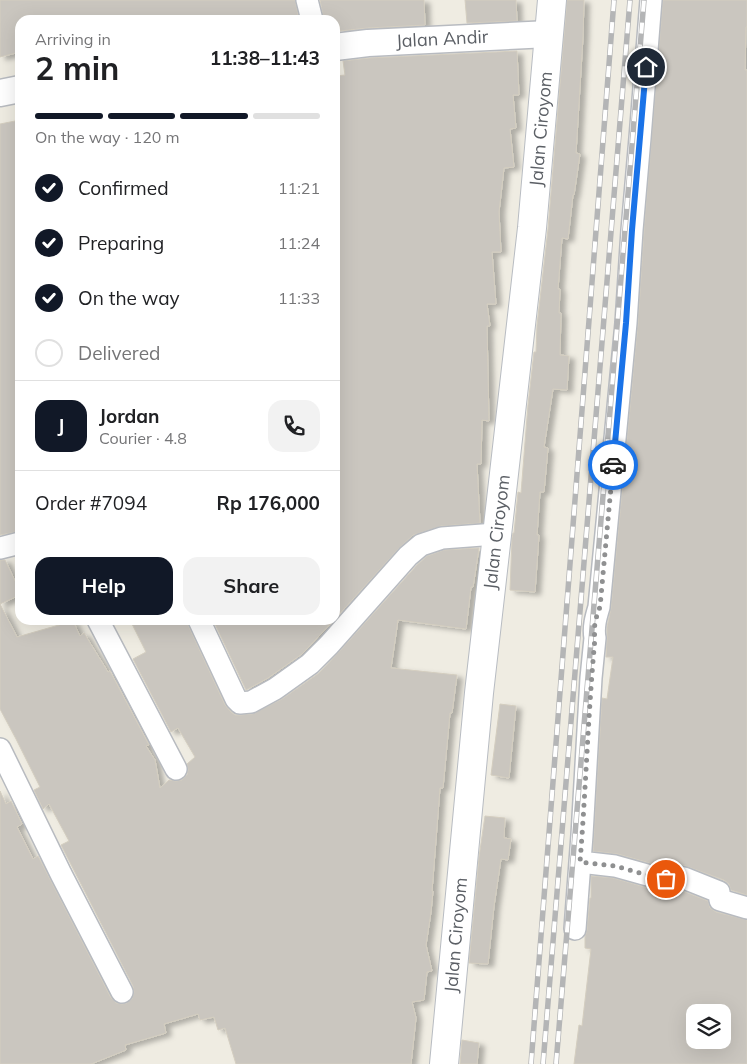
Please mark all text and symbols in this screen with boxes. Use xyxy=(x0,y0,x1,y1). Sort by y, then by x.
street label: Jalan Andir xyxy=(395,25,489,52)
text: Arriving in xyxy=(35,29,111,49)
text: 11:38–11:43 xyxy=(210,46,320,70)
pin xyxy=(625,46,667,88)
text: 2 min xyxy=(35,48,119,88)
icon: home xyxy=(632,53,660,81)
street label: Jalan Ciroyom xyxy=(524,70,557,188)
text: On the way · 120 m xyxy=(35,127,180,147)
icon: check xyxy=(35,174,63,202)
text: Confirmed xyxy=(78,176,169,200)
text: 11:21 xyxy=(278,178,320,198)
icon: check xyxy=(35,229,63,257)
text: Preparing xyxy=(78,231,164,255)
text: 11:24 xyxy=(278,233,320,253)
icon: check xyxy=(35,284,63,312)
text: On the way xyxy=(78,286,180,310)
text: 11:33 xyxy=(278,288,320,308)
text: Delivered xyxy=(78,341,160,365)
button: phone xyxy=(268,400,320,452)
text: Jordan xyxy=(99,404,159,428)
text: J xyxy=(58,414,64,438)
text: Courier · 4.8 xyxy=(99,428,187,448)
courier xyxy=(588,440,638,490)
icon: car xyxy=(599,451,627,479)
street label: Jalan Ciroyom xyxy=(478,473,515,591)
text: Order #7094 xyxy=(35,491,147,515)
text: Rp 176,000 xyxy=(217,491,320,515)
button: Help xyxy=(35,557,173,615)
button: Share xyxy=(183,557,320,615)
pin xyxy=(645,858,687,900)
icon: bag xyxy=(652,865,680,893)
street label: Jalan Ciroyom xyxy=(439,876,472,994)
map controls xyxy=(686,1004,731,1049)
button: layers xyxy=(686,1004,731,1049)

